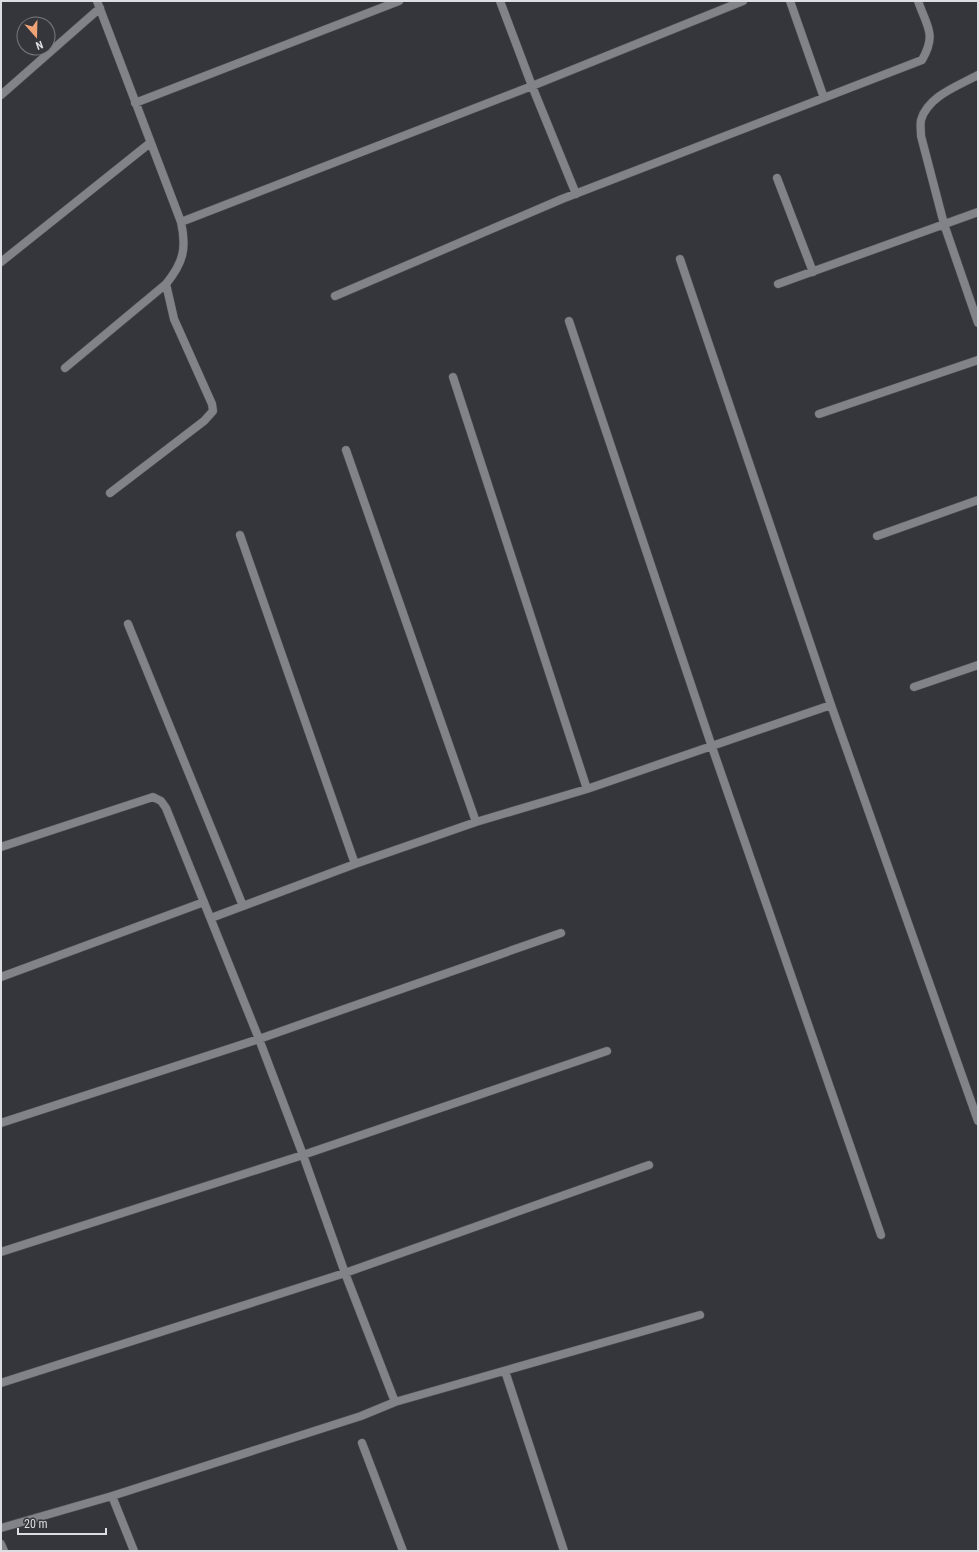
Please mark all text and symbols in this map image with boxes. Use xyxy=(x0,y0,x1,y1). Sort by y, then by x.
north arrow xyxy=(16,16,56,56)
text: N xyxy=(34,38,45,52)
scale bar xyxy=(18,1510,106,1536)
text: 20 m xyxy=(24,1517,48,1531)

